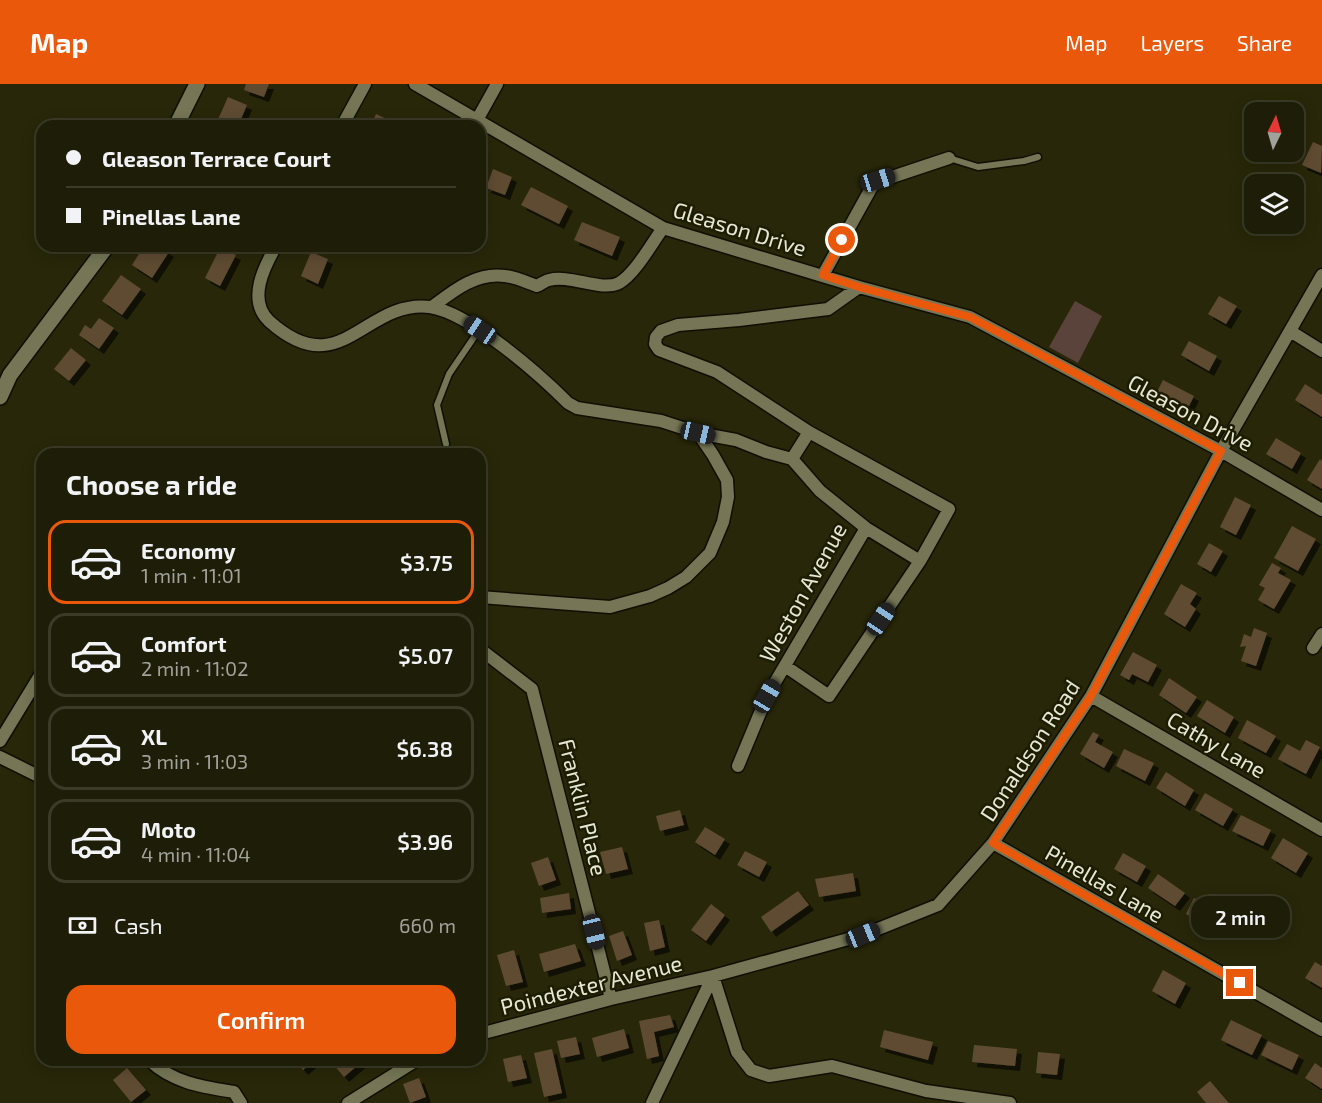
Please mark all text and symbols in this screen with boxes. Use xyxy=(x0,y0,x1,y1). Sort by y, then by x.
text: Map xyxy=(30,25,88,59)
text: Map xyxy=(1065,30,1107,55)
text: Layers xyxy=(1140,30,1204,55)
text: Share xyxy=(1237,30,1292,55)
north arrow xyxy=(1244,102,1304,162)
map controls xyxy=(1244,102,1304,234)
text: Gleason Terrace Court xyxy=(102,145,331,171)
car xyxy=(858,166,898,194)
button: layers xyxy=(1244,174,1304,234)
street label: Gleason Drive xyxy=(670,195,810,261)
text: Pinellas Lane xyxy=(102,203,241,229)
route start xyxy=(828,226,855,253)
car xyxy=(460,312,500,348)
street label: Gleason Drive xyxy=(1124,368,1258,456)
car xyxy=(678,420,718,446)
text: Choose a ride xyxy=(66,468,237,500)
street label: Weston Avenue xyxy=(753,518,851,666)
icon: car xyxy=(69,535,123,589)
text: Economy xyxy=(141,537,236,563)
text: $3.75 xyxy=(400,549,453,575)
text: 1 min · 11:01 xyxy=(141,563,242,587)
car xyxy=(863,599,899,639)
icon: car xyxy=(69,628,123,682)
text: Comfort xyxy=(141,630,226,656)
text: $5.07 xyxy=(398,642,453,668)
text: 2 min · 11:02 xyxy=(141,656,248,680)
street label: Donaldson Road xyxy=(974,675,1084,825)
car xyxy=(750,676,784,716)
street label: Cathy Lane xyxy=(1163,705,1271,783)
icon: car xyxy=(69,721,123,775)
text: XL xyxy=(141,723,167,749)
text: $6.38 xyxy=(396,735,453,761)
street label: Franklin Place xyxy=(554,736,614,878)
text: 3 min · 11:03 xyxy=(141,749,248,773)
icon: car xyxy=(69,814,123,868)
text: Moto xyxy=(141,816,196,842)
text: $3.96 xyxy=(397,828,453,854)
street label: Pinellas Lane xyxy=(1041,839,1169,927)
text: 4 min · 11:04 xyxy=(141,842,251,866)
callout: 2 min xyxy=(1190,896,1290,938)
text: 2 min xyxy=(1215,905,1266,929)
icon: cash xyxy=(66,909,99,942)
text: Cash xyxy=(114,912,163,938)
car xyxy=(581,912,607,952)
text: 660 m xyxy=(399,913,456,937)
car xyxy=(843,920,883,950)
street label: Poindexter Avenue xyxy=(497,949,685,1019)
route end xyxy=(1226,969,1253,996)
button: Confirm xyxy=(66,985,456,1054)

